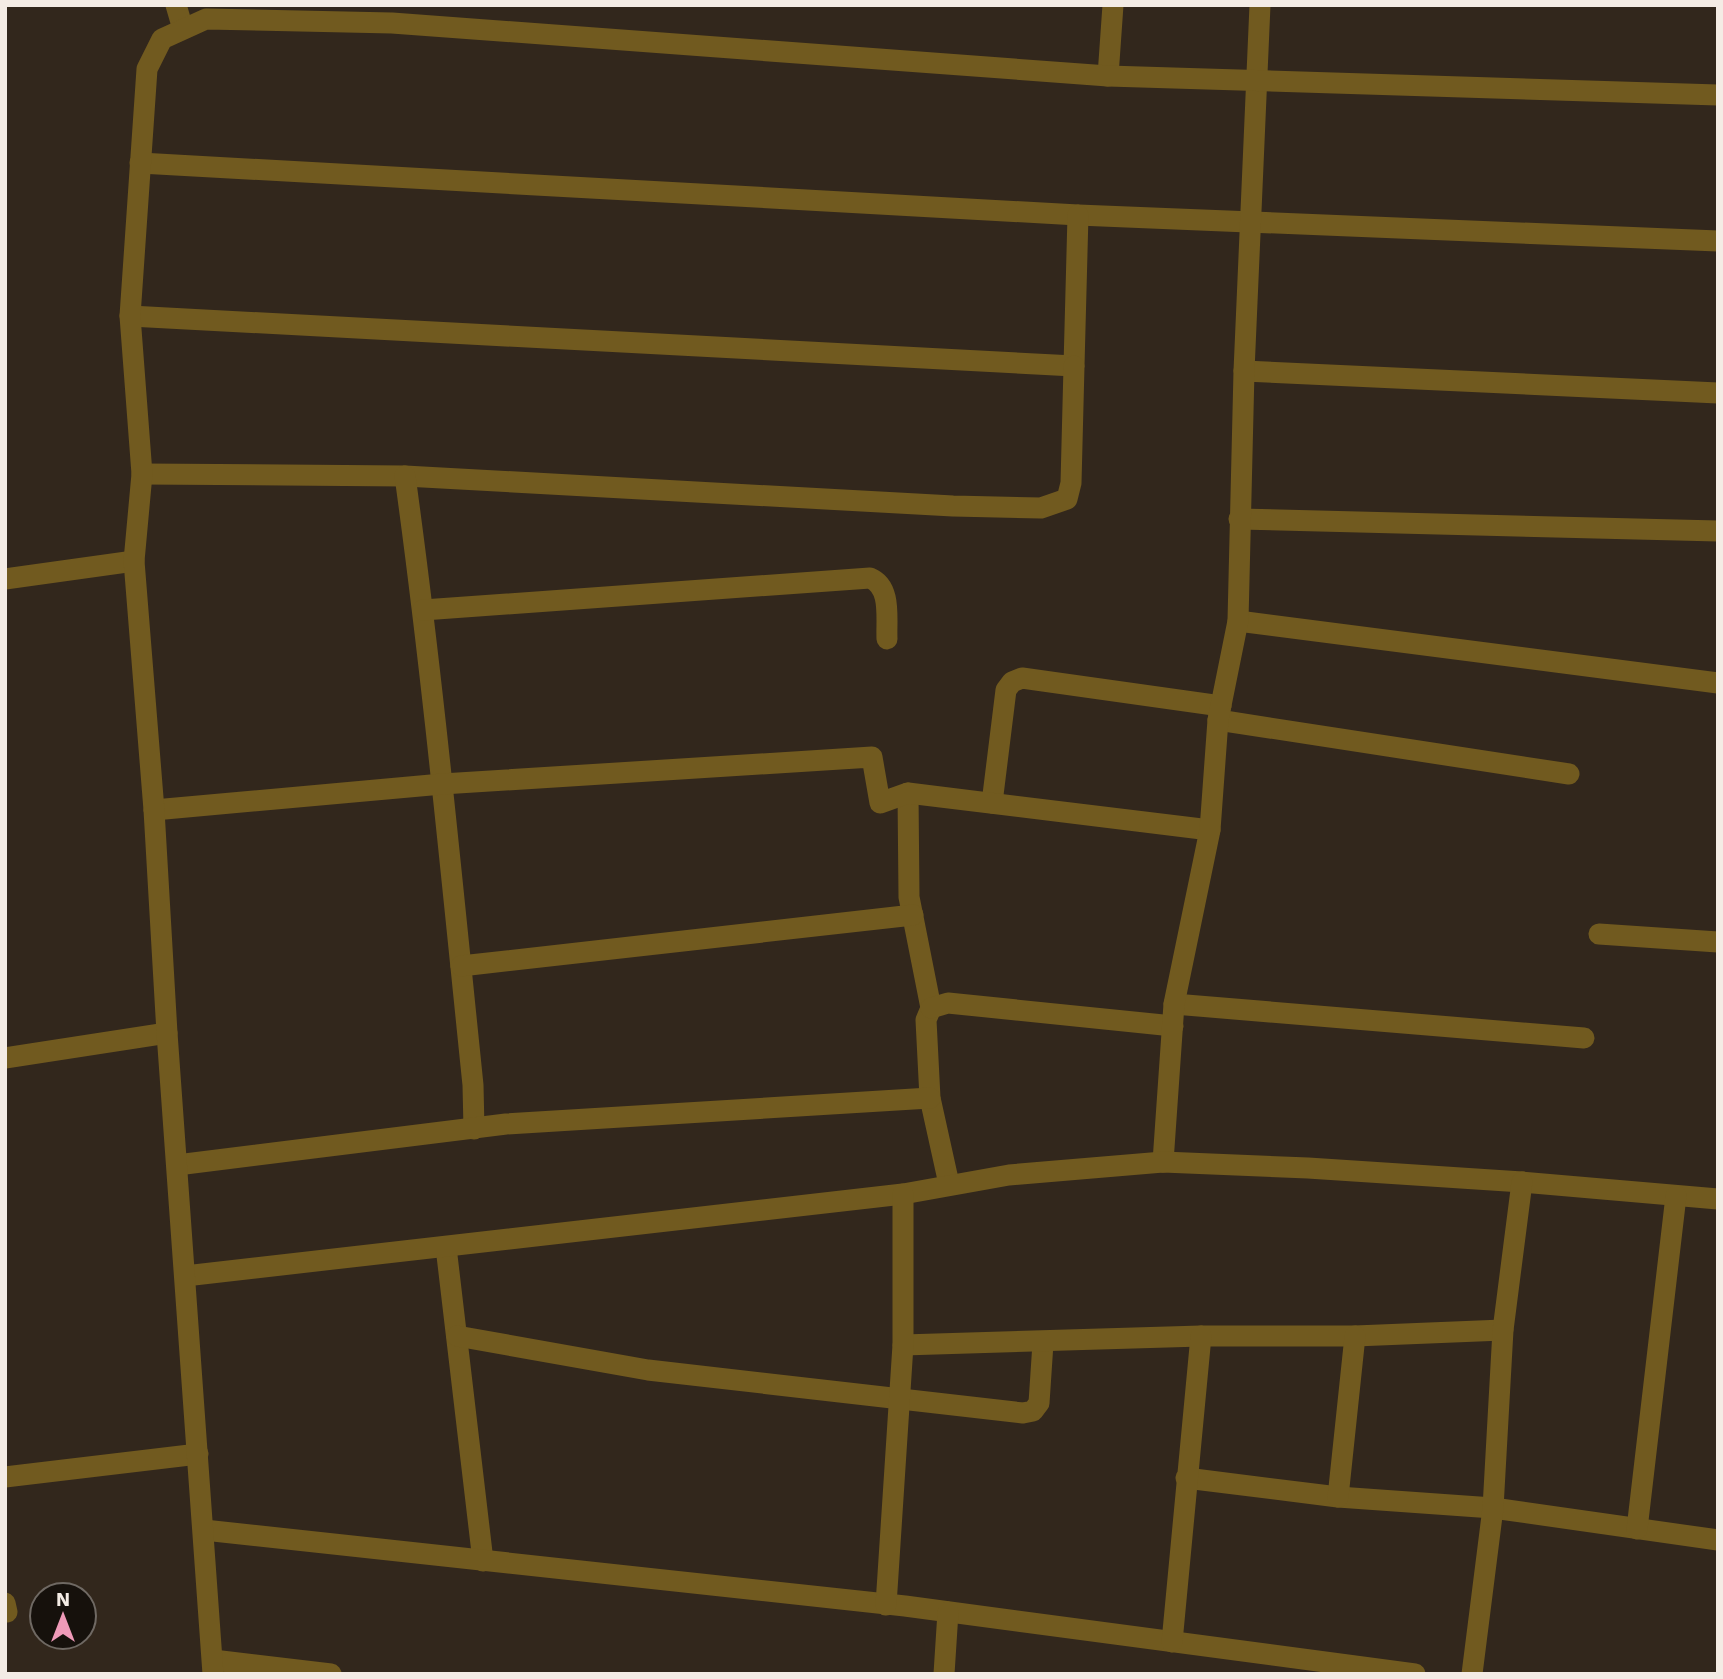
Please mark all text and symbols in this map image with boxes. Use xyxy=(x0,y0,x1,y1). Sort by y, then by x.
north arrow xyxy=(28,1581,98,1651)
text: N xyxy=(56,1588,70,1611)

